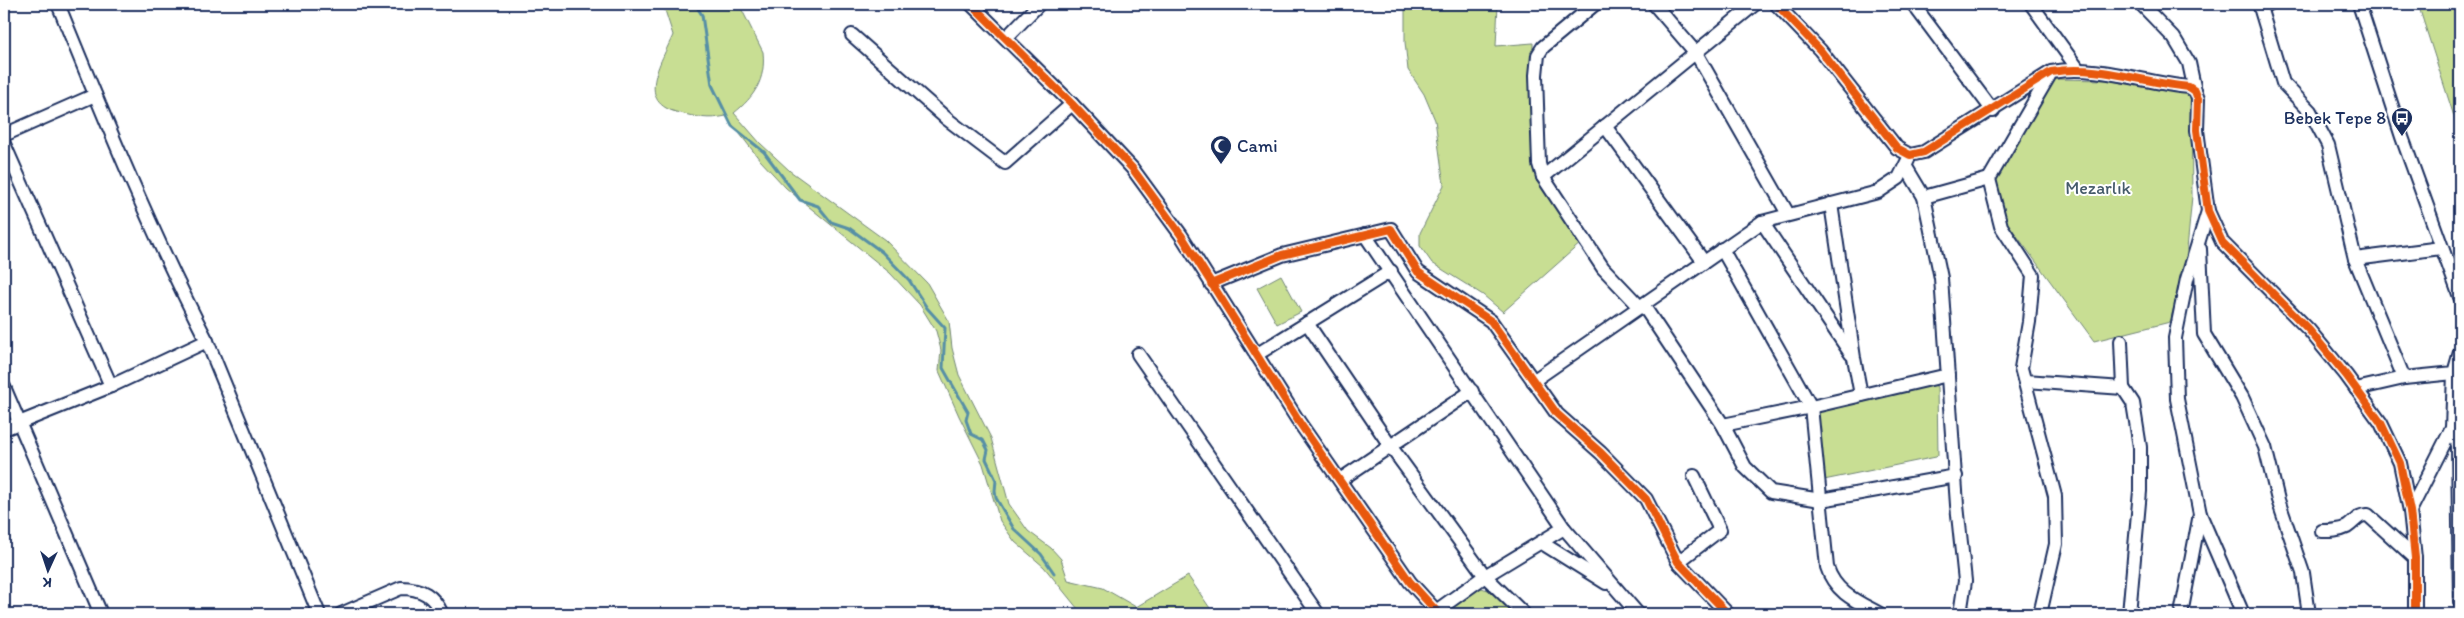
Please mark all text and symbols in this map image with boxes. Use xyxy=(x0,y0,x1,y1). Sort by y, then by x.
bus stop icon: Bebek Tepe 8 xyxy=(2390,106,2414,137)
place label: Bebek Tepe 8 xyxy=(2284,107,2386,129)
mosque icon: Cami xyxy=(1209,134,1233,165)
place label: Cami xyxy=(1237,135,1278,157)
park label: Mezarlık xyxy=(2065,177,2132,199)
north arrow xyxy=(22,546,72,596)
text: K xyxy=(41,574,52,591)

